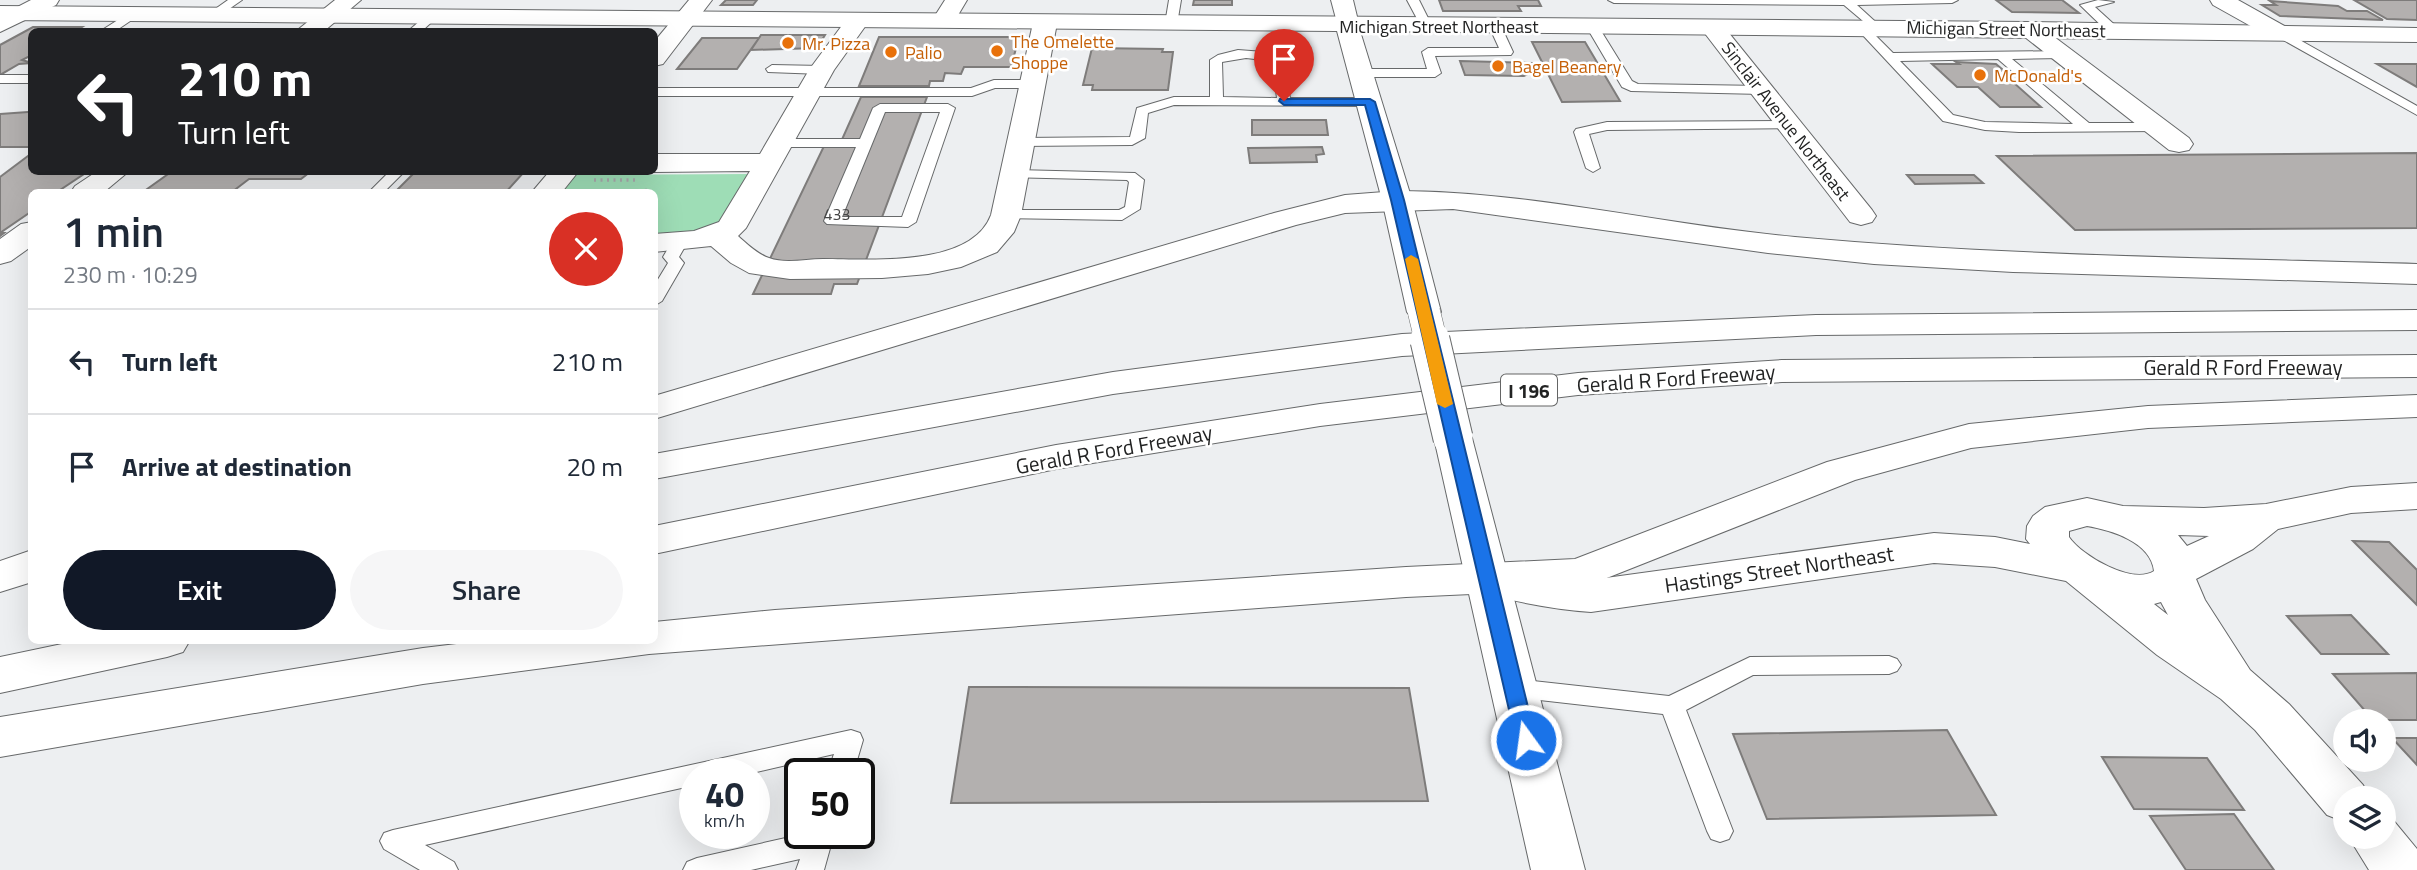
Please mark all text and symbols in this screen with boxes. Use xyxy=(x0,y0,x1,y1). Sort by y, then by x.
street label: Michigan Street Northeast xyxy=(1339,13,1539,40)
street label: Michigan Street Northeast xyxy=(1906,14,2107,44)
place label: The Omelette Shoppe xyxy=(1011,28,1114,76)
pin xyxy=(1254,29,1314,101)
place label: Mr. Pizza xyxy=(802,30,870,57)
marker: Mr. Pizza xyxy=(780,35,796,51)
street label: Sinclair Avenue Northeast xyxy=(1715,36,1857,207)
place label: Palio xyxy=(905,39,942,66)
text: 210 m xyxy=(178,40,312,115)
icon: arrive xyxy=(1265,40,1303,78)
marker: The Omelette Shoppe xyxy=(989,43,1005,59)
marker: Palio xyxy=(883,44,899,60)
place label: Bagel Beanery xyxy=(1512,53,1622,80)
icon: left xyxy=(63,56,154,147)
marker: Bagel Beanery xyxy=(1490,58,1506,74)
place label: McDonald's xyxy=(1994,62,2082,89)
marker: McDonald's xyxy=(1972,67,1988,83)
text: Turn left xyxy=(178,108,290,156)
text: 1 min xyxy=(63,199,164,263)
house number: 433 xyxy=(824,202,850,226)
button: close xyxy=(549,212,623,286)
text: 230 m · 10:29 xyxy=(63,257,198,292)
text: Turn left xyxy=(122,342,217,381)
text: 210 m xyxy=(552,342,623,381)
icon: left xyxy=(63,343,101,381)
street label: Gerald R Ford Freeway xyxy=(2143,351,2343,383)
street label: Gerald R Ford Freeway xyxy=(1576,355,1776,401)
road number: I 196 xyxy=(1501,374,1557,406)
street label: Gerald R Ford Freeway xyxy=(1013,416,1215,482)
text: Arrive at destination xyxy=(122,447,352,486)
text: 20 m xyxy=(566,447,623,486)
icon: arrive xyxy=(63,448,101,486)
street label: Hastings Street Northeast xyxy=(1662,537,1896,601)
button: Exit xyxy=(63,550,336,630)
button: Share xyxy=(350,550,623,630)
position arrow xyxy=(1489,703,1563,777)
map controls xyxy=(2333,709,2396,849)
button: sound xyxy=(2333,709,2396,772)
speed limit sign: 50 xyxy=(784,758,875,849)
text: 40 xyxy=(705,767,744,821)
button: layers xyxy=(2333,786,2396,849)
text: km/h xyxy=(704,807,745,834)

